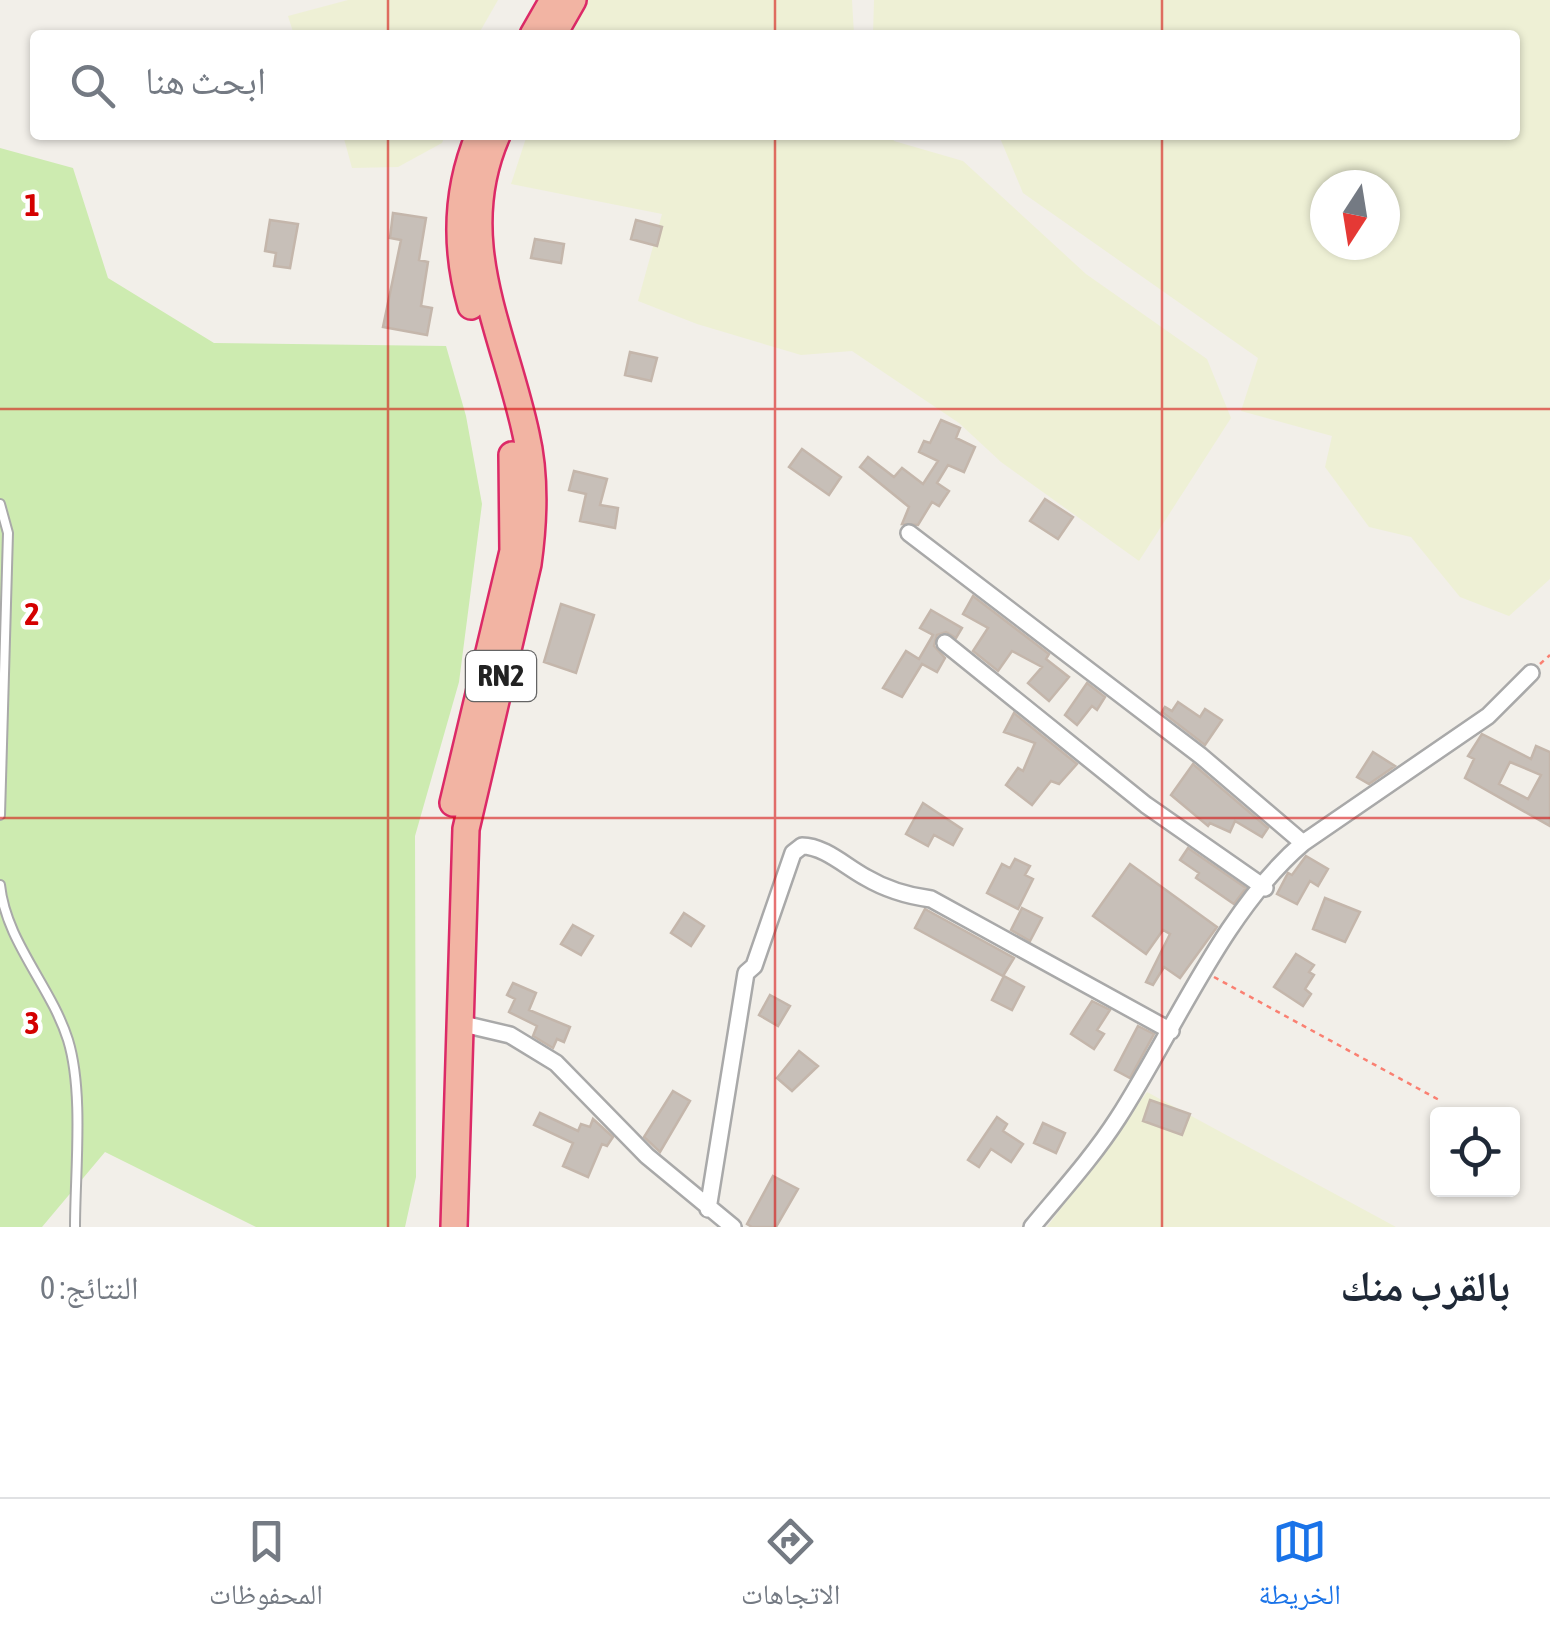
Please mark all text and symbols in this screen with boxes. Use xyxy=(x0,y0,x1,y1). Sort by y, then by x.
search box xyxy=(30,30,1520,140)
icon: search xyxy=(65,58,120,113)
text: ابحث هنا xyxy=(145,59,266,102)
north arrow xyxy=(1310,170,1400,260)
text: 1 xyxy=(24,186,40,223)
text: 2 xyxy=(24,595,40,632)
road number: RN2 xyxy=(466,651,536,701)
text: 3 xyxy=(24,1004,40,1041)
map controls xyxy=(1430,1107,1520,1197)
button: locate xyxy=(1430,1107,1520,1197)
text: بالقرب منك xyxy=(1340,1262,1510,1310)
text: النتائج: 0 xyxy=(40,1269,139,1306)
tab: المحفوظات xyxy=(209,1514,323,1622)
tab: الاتجاهات xyxy=(741,1514,840,1622)
tab: الخريطة xyxy=(1259,1514,1341,1622)

